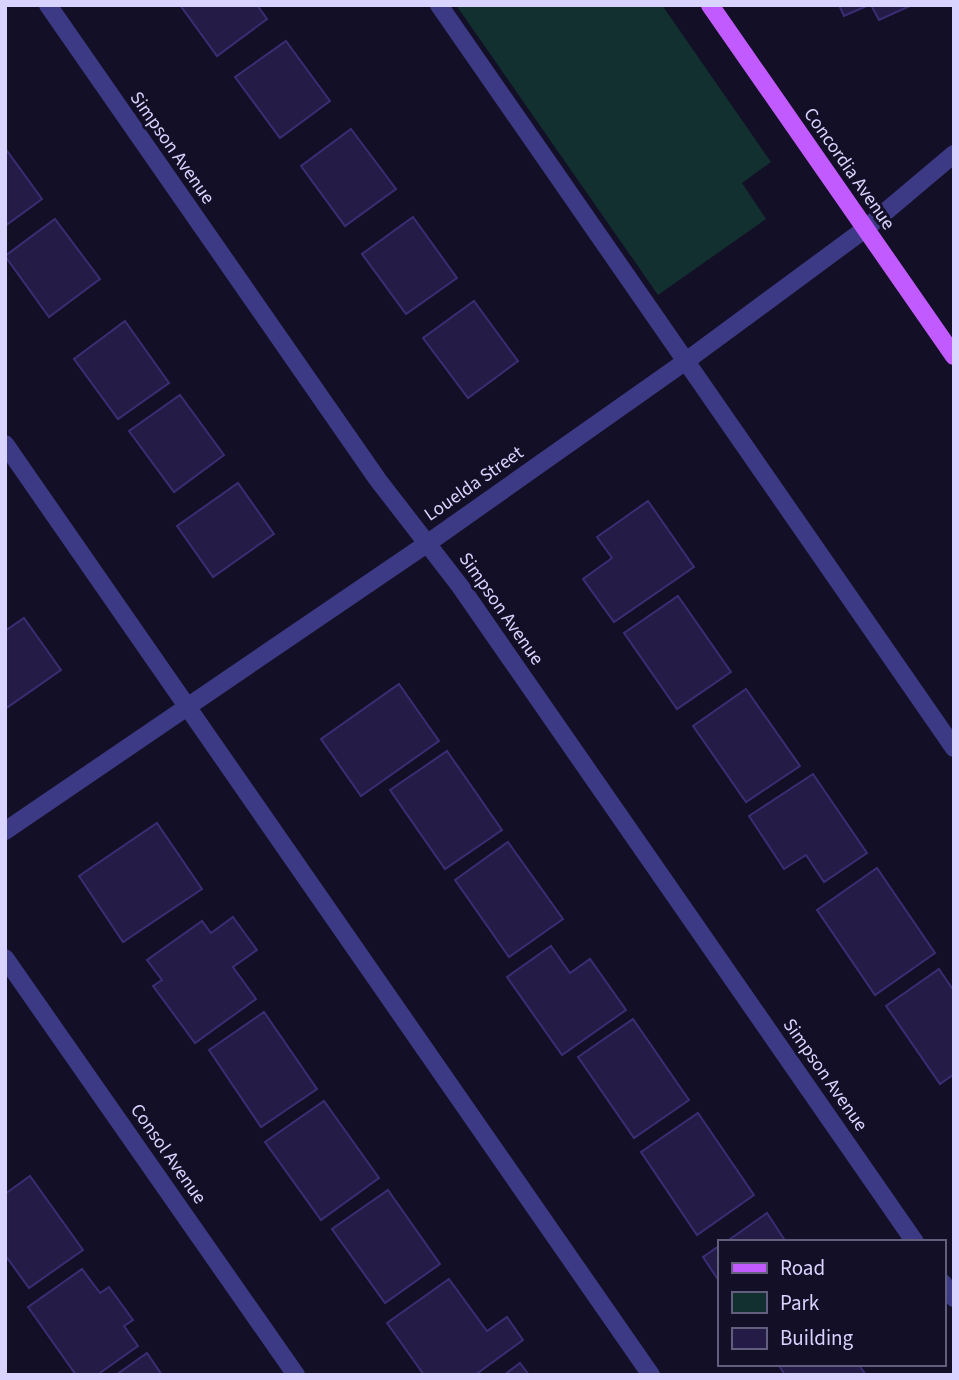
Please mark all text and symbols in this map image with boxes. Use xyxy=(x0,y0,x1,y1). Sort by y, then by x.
street label: Simpson Avenue xyxy=(123,86,221,210)
street label: Concordia Avenue xyxy=(797,102,901,236)
street label: Louelda Street xyxy=(419,440,529,528)
street label: Simpson Avenue xyxy=(452,547,550,671)
street label: Simpson Avenue xyxy=(776,1013,874,1137)
street label: Consol Avenue xyxy=(123,1098,213,1210)
legend xyxy=(718,1240,945,1366)
text: Road xyxy=(780,1253,825,1283)
text: Park xyxy=(780,1288,820,1318)
text: Building xyxy=(780,1323,854,1353)

